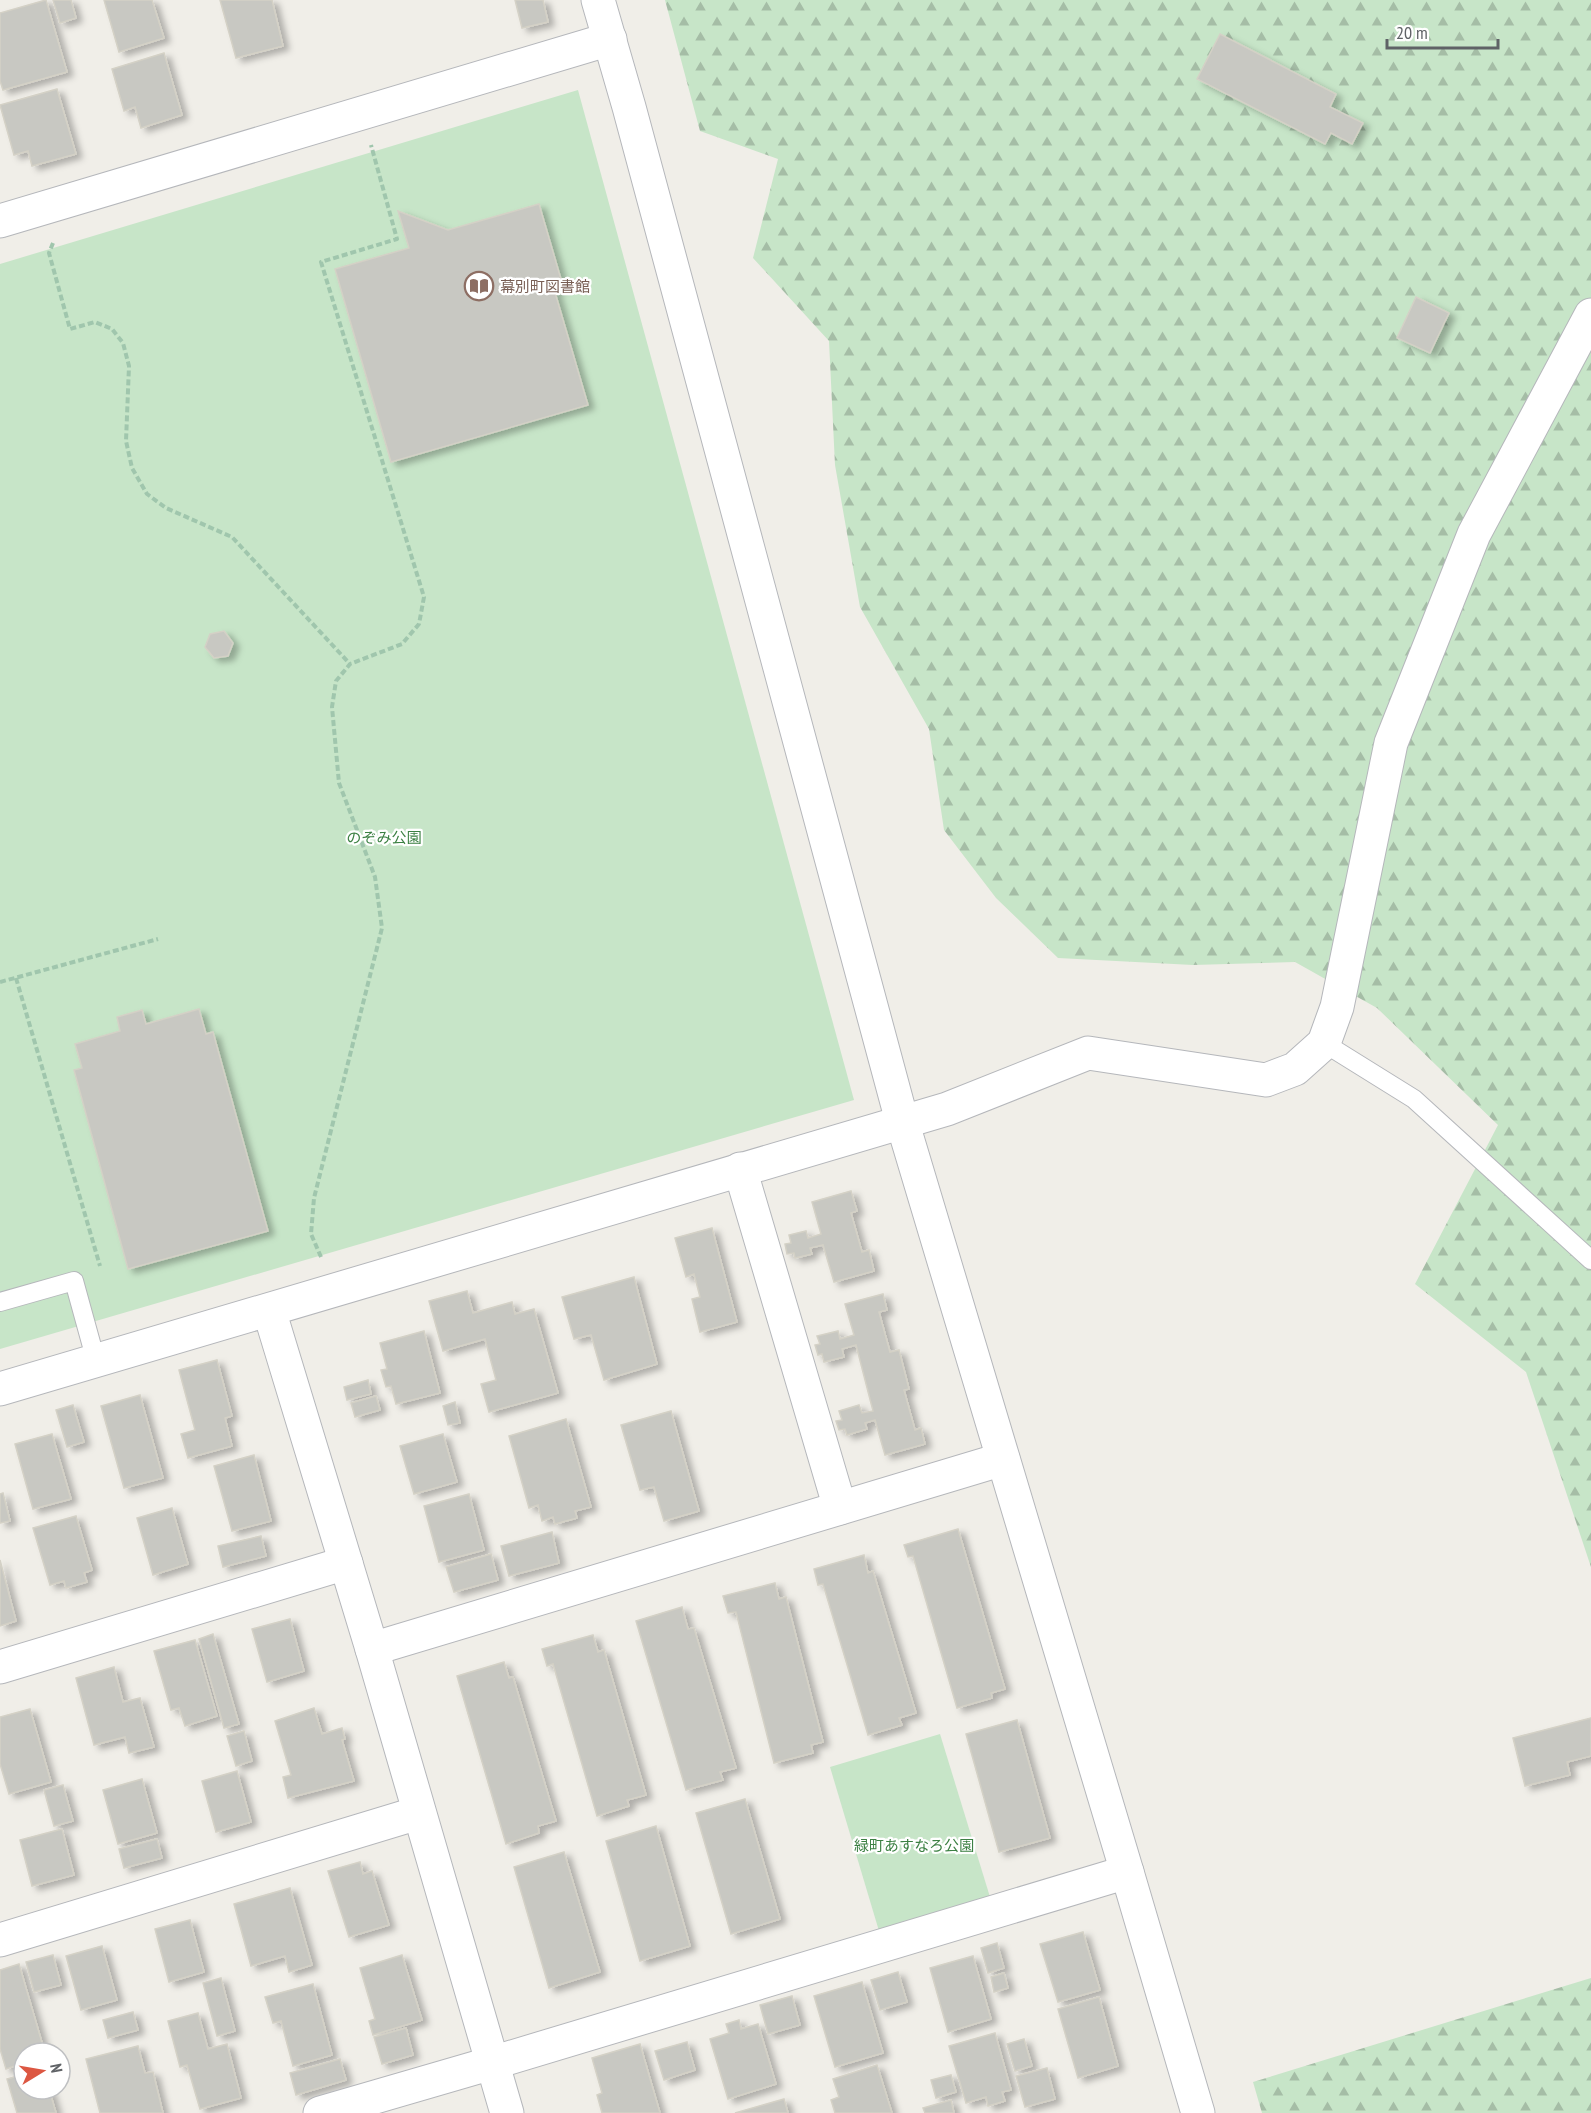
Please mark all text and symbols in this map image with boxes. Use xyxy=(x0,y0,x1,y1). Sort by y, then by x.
scale bar xyxy=(1387,12,1498,50)
text: 20 m xyxy=(1396,21,1428,44)
library icon: 幕別町図書館 xyxy=(463,270,495,302)
place label: 幕別町図書館 xyxy=(500,277,590,296)
park label: のぞみ公園 xyxy=(346,828,422,847)
park label: 緑町あすなろ公園 xyxy=(854,1836,974,1855)
north arrow xyxy=(12,2041,72,2101)
text: N xyxy=(46,2062,67,2074)

